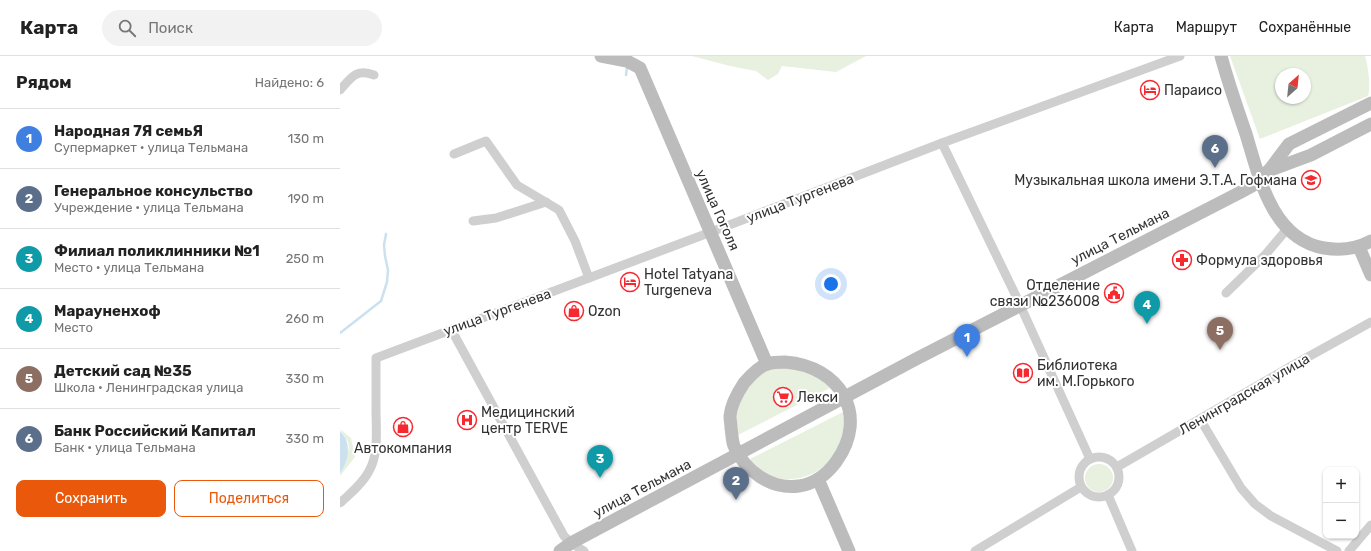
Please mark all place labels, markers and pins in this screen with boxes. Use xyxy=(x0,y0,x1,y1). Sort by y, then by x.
hotel icon: Параисо xyxy=(1139,79,1161,101)
place label: Параисо xyxy=(1164,82,1222,99)
pin: 6 xyxy=(1202,135,1228,168)
school or university icon: Музыкальная школа имени Э.Т.А. Гофмана xyxy=(1300,169,1322,191)
place label: Музыкальная школа имени Э.Т.А. Гофмана xyxy=(1014,172,1297,189)
pharmacy icon: Формула здоровья xyxy=(1171,249,1193,271)
place label: Формула здоровья xyxy=(1196,252,1323,269)
place label: Hotel Tatyana Turgeneva xyxy=(644,266,733,299)
hotel icon: Hotel Tatyana Turgeneva xyxy=(619,271,641,293)
place label: Отделение связи №236008 xyxy=(990,277,1100,310)
public building icon: Отделение связи №236008 xyxy=(1103,282,1125,304)
pin: 4 xyxy=(1134,291,1160,324)
shop icon: Ozon xyxy=(563,300,585,322)
place label: Ozon xyxy=(588,303,621,320)
pin: 5 xyxy=(1207,317,1233,350)
pin: 1 xyxy=(954,324,980,357)
place label: Библиотека им. М.Горького xyxy=(1037,357,1135,390)
library icon: Библиотека им. М.Горького xyxy=(1012,362,1034,384)
supermarket icon: Лекси xyxy=(772,386,794,408)
place label: Лекси xyxy=(797,389,838,406)
place label: Медицинский центр TERVE xyxy=(481,404,575,437)
hospital icon: Медицинский центр TERVE xyxy=(456,409,478,431)
shop icon: Автокомпания xyxy=(392,416,414,438)
place label: Автокомпания xyxy=(354,440,452,457)
pin: 3 xyxy=(587,445,613,478)
pin: 2 xyxy=(723,467,749,500)

